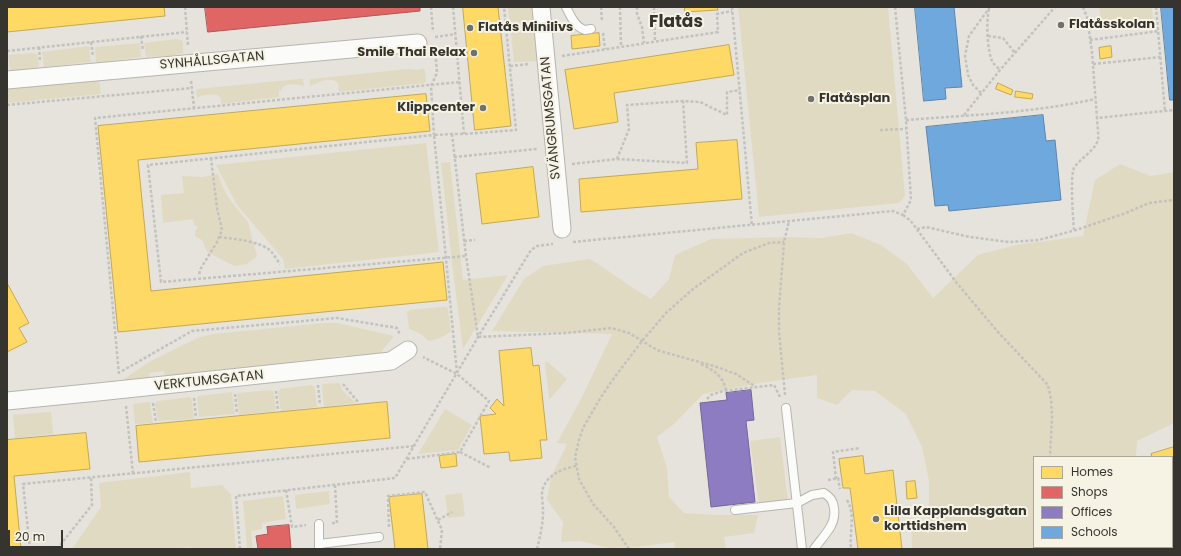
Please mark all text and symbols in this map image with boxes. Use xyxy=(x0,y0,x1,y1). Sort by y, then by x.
district label: Flatås xyxy=(649,13,703,33)
place label: Flatåsskolan xyxy=(1069,17,1155,33)
place label: Flatås Minilivs xyxy=(478,20,573,36)
marker: Flatåsskolan xyxy=(1056,20,1066,30)
marker: Flatås Minilivs xyxy=(465,23,475,33)
place label: Smile Thai Relax xyxy=(357,45,466,61)
marker: Smile Thai Relax xyxy=(469,48,479,58)
street label: SYNHÅLLSGATAN xyxy=(159,49,265,73)
street label: SVÄNGRUMSGATAN xyxy=(538,56,564,180)
place label: Flatåsplan xyxy=(819,91,890,107)
marker: Flatåsplan xyxy=(806,94,816,104)
place label: Klippcenter xyxy=(397,100,475,116)
marker: Klippcenter xyxy=(478,103,488,113)
street label: VERKTUMSGATAN xyxy=(154,368,264,394)
legend xyxy=(1033,456,1173,548)
text: Homes xyxy=(1071,463,1113,480)
text: Shops xyxy=(1071,483,1108,500)
text: Offices xyxy=(1071,503,1112,520)
place label: Lilla Kapplandsgatan korttidshem xyxy=(884,504,1027,535)
marker: Lilla Kapplandsgatan korttidshem xyxy=(871,514,881,524)
scale bar xyxy=(10,522,65,548)
text: Schools xyxy=(1071,523,1118,540)
text: 20 m xyxy=(15,528,45,545)

